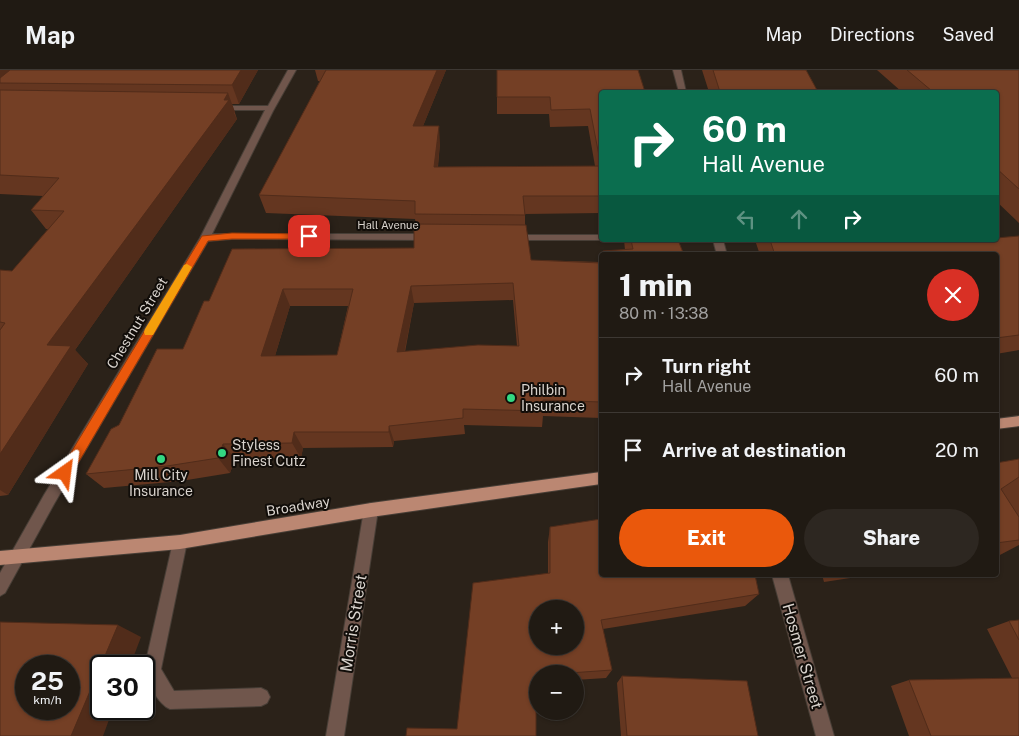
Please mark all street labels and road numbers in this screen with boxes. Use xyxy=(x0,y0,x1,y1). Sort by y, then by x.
street label: Hall Avenue xyxy=(357,219,419,231)
street label: Chestnut Street xyxy=(103,274,171,372)
street label: Broadway xyxy=(265,493,332,519)
street label: Morris Street xyxy=(336,573,371,673)
street label: Hosmer Street xyxy=(778,601,827,711)

